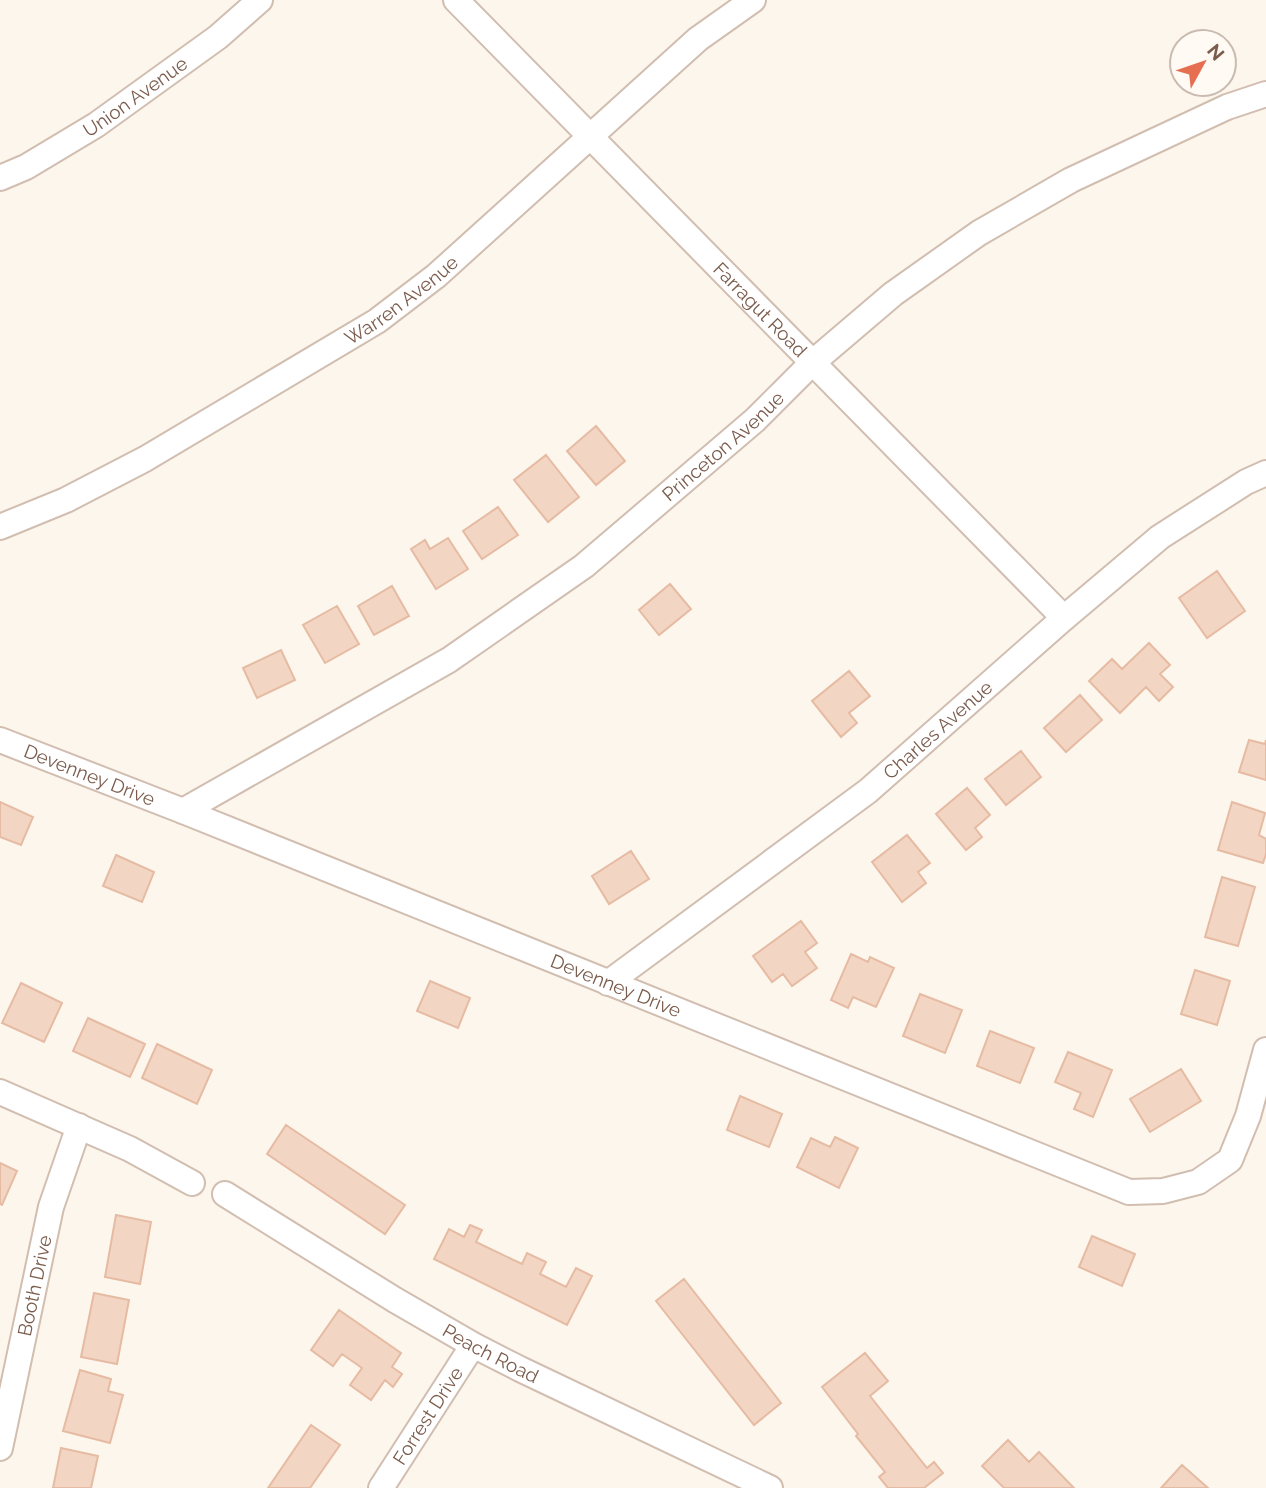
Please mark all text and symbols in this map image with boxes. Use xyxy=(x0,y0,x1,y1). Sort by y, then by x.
north arrow xyxy=(1168,28,1238,98)
text: N xyxy=(1203,39,1229,65)
street label: Union Avenue xyxy=(79,52,191,141)
street label: Warren Avenue xyxy=(340,251,462,349)
street label: Farragut Road xyxy=(709,258,812,361)
street label: Princeton Avenue xyxy=(658,387,788,505)
street label: Charles Avenue xyxy=(879,676,996,783)
street label: Devenney Drive xyxy=(21,739,158,810)
street label: Devenney Drive xyxy=(548,949,684,1021)
street label: Booth Drive xyxy=(13,1233,56,1338)
street label: Peach Road xyxy=(439,1319,542,1387)
street label: Forrest Drive xyxy=(388,1363,467,1469)

